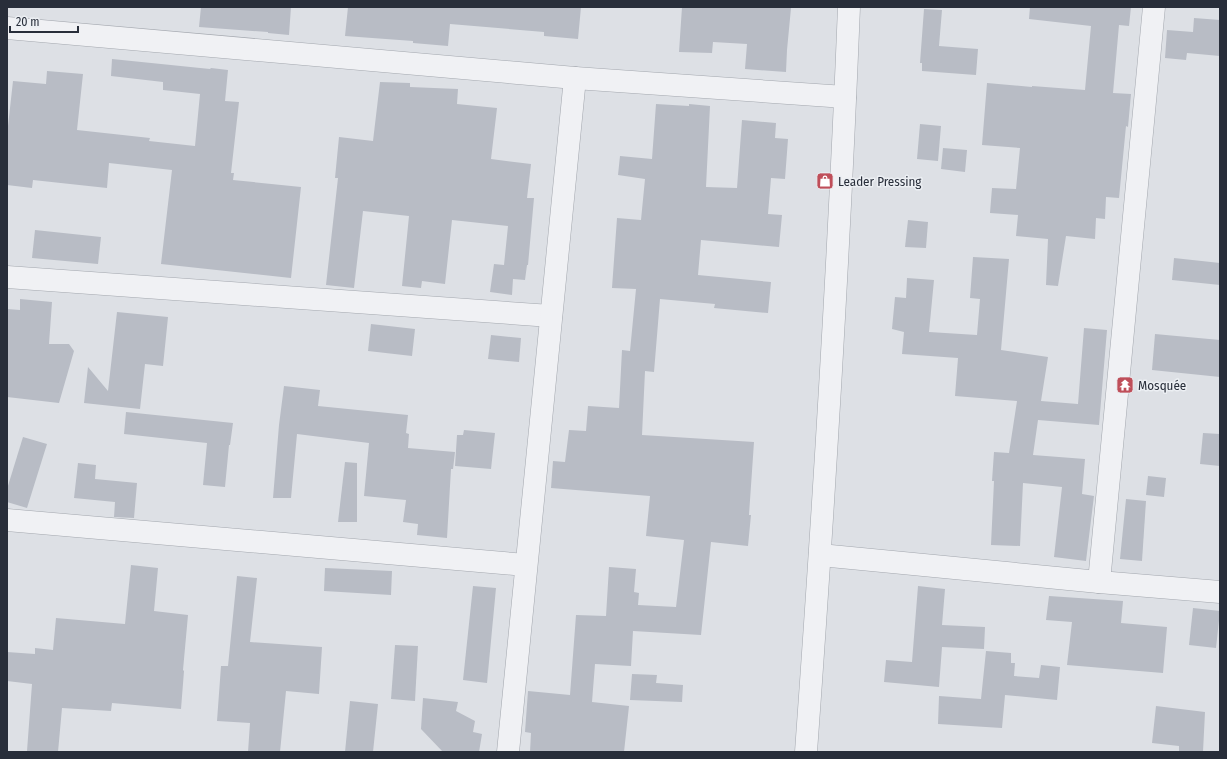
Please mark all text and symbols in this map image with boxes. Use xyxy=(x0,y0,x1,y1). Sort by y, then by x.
scale bar xyxy=(10,8,78,34)
text: 20 m xyxy=(16,15,40,29)
shop icon: Leader Pressing xyxy=(815,171,835,191)
place label: Leader Pressing xyxy=(838,174,922,189)
temple icon: Mosquée xyxy=(1115,375,1135,395)
place label: Mosquée xyxy=(1138,378,1186,393)

